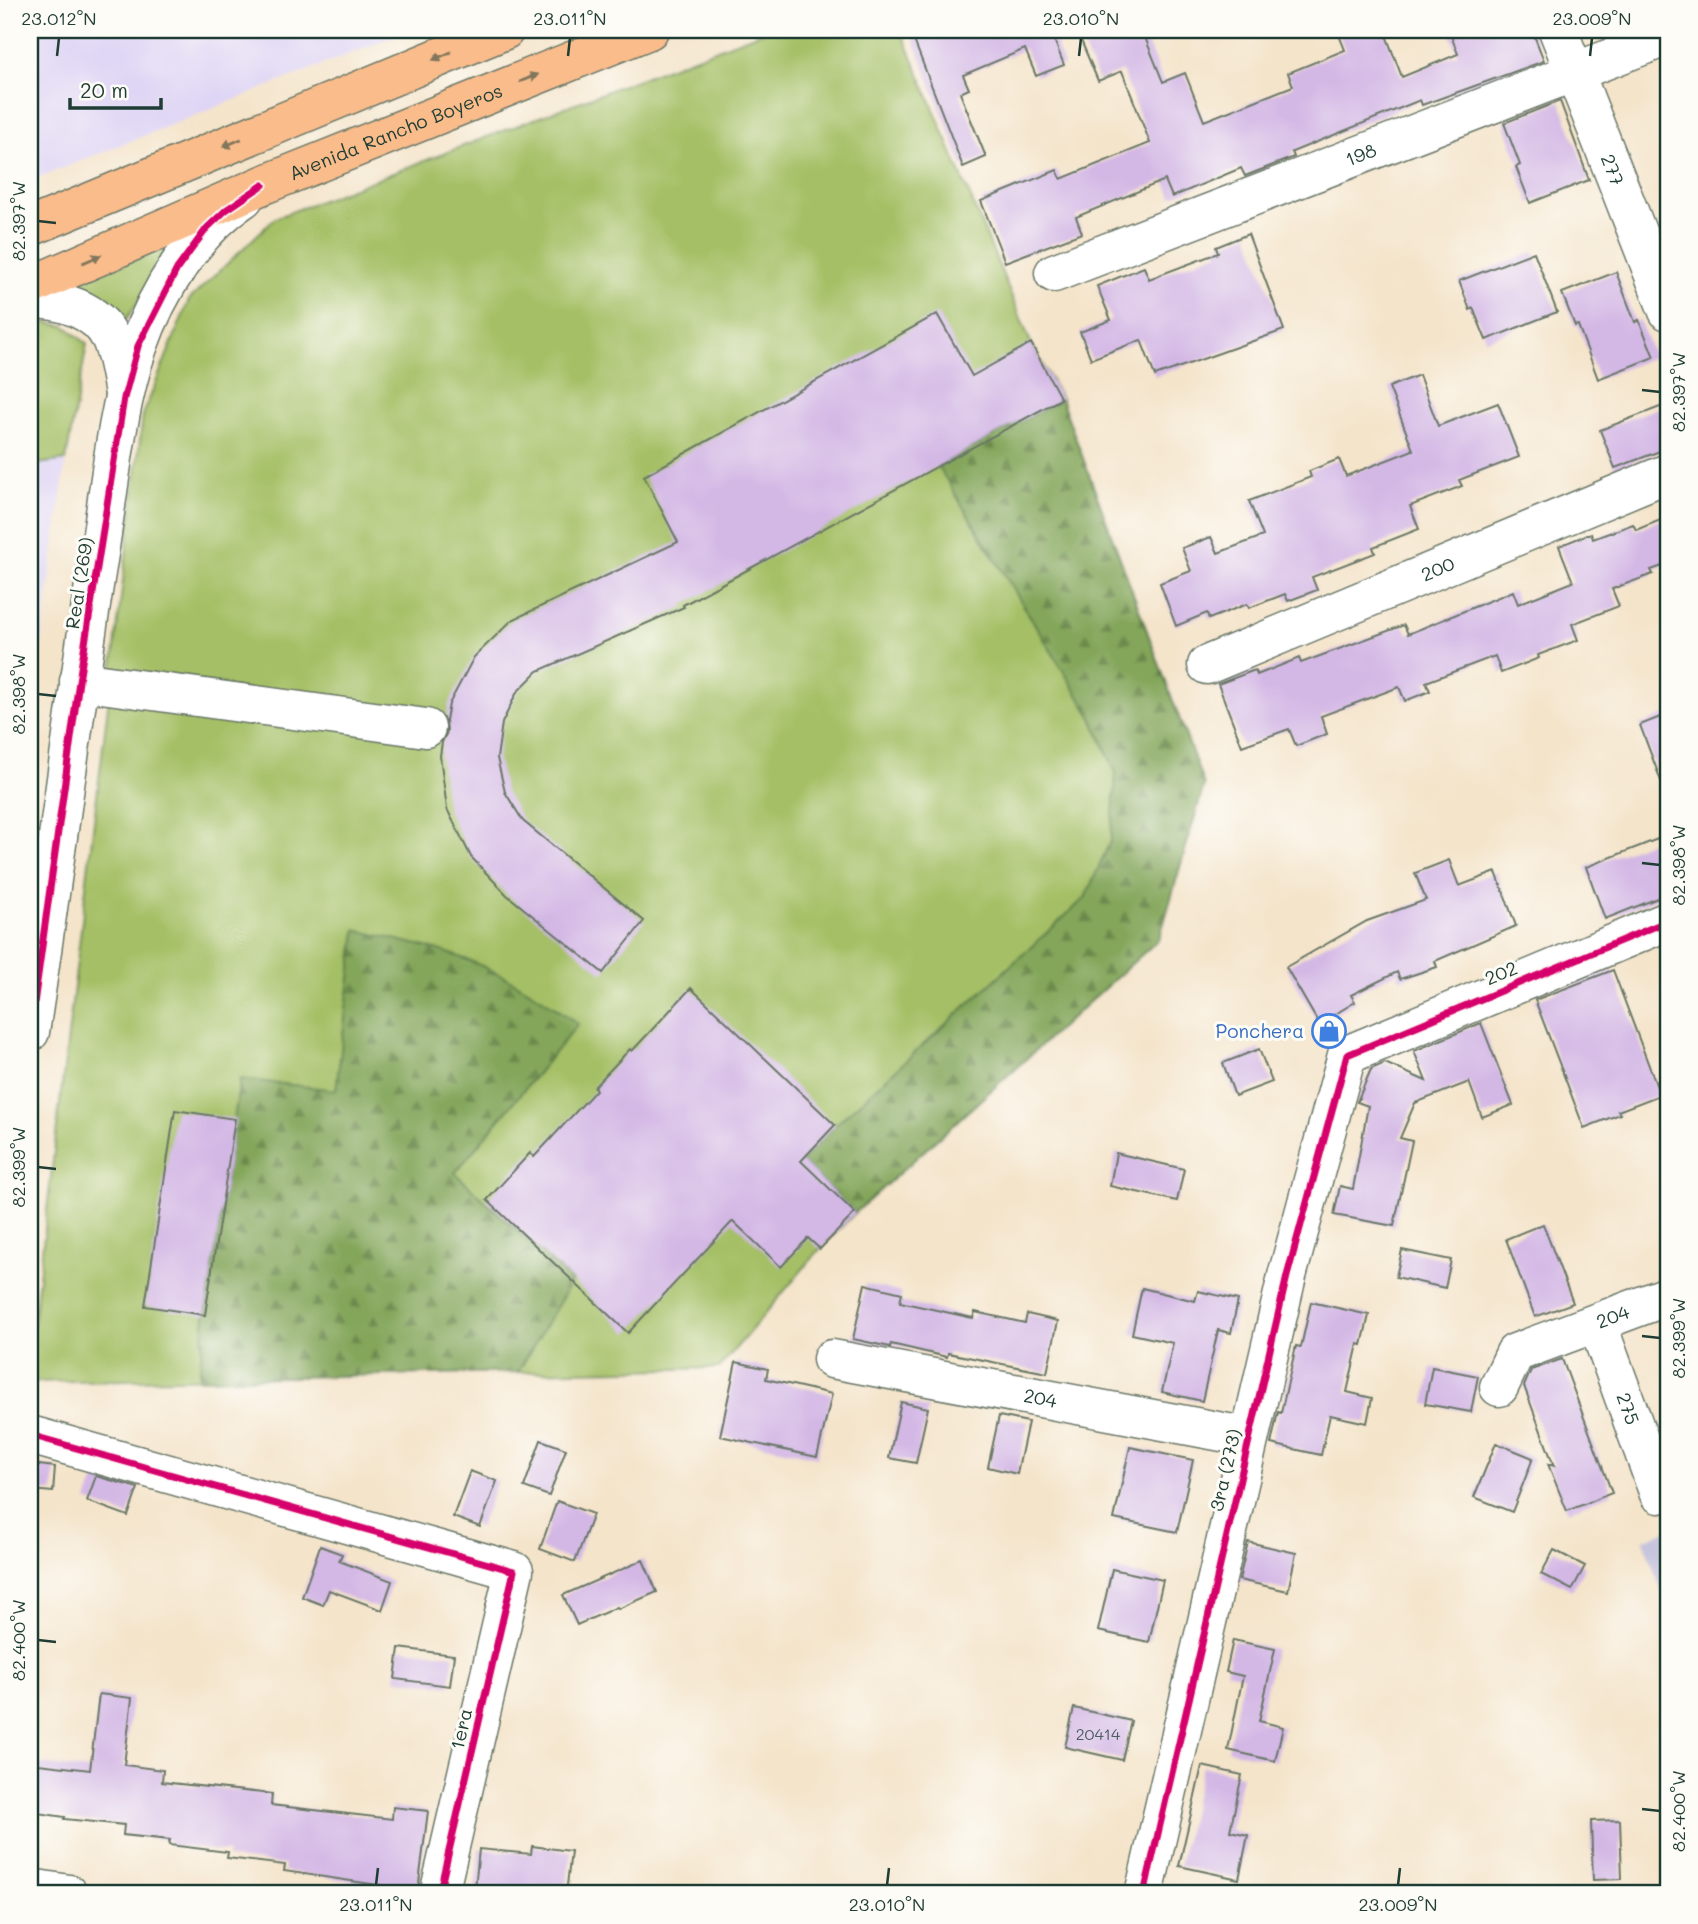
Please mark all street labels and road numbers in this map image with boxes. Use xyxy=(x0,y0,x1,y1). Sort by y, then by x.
street label: Avenida Rancho Boyeros xyxy=(285,77,506,185)
street label: 198 xyxy=(1342,137,1380,171)
street label: 277 xyxy=(1596,150,1631,189)
street label: Real (269) xyxy=(59,535,98,631)
street label: 200 xyxy=(1417,550,1458,587)
street label: 202 xyxy=(1481,955,1521,990)
street label: 204 xyxy=(1593,1299,1633,1334)
street label: 204 xyxy=(1022,1382,1059,1413)
street label: 275 xyxy=(1611,1389,1646,1428)
street label: 3ra (273) xyxy=(1203,1426,1246,1514)
street label: 1era xyxy=(444,1706,477,1752)

